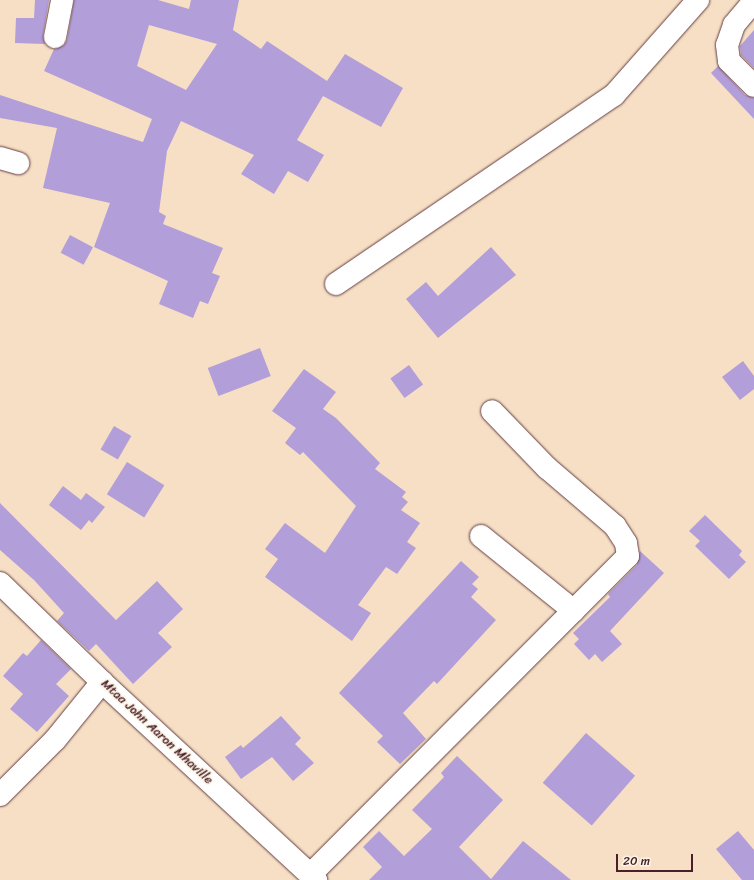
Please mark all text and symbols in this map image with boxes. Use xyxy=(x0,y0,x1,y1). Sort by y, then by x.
street label: Mtaa John Aaron Mhaville xyxy=(98,676,216,788)
scale bar xyxy=(618,846,695,872)
text: 20 m xyxy=(623,850,650,872)

